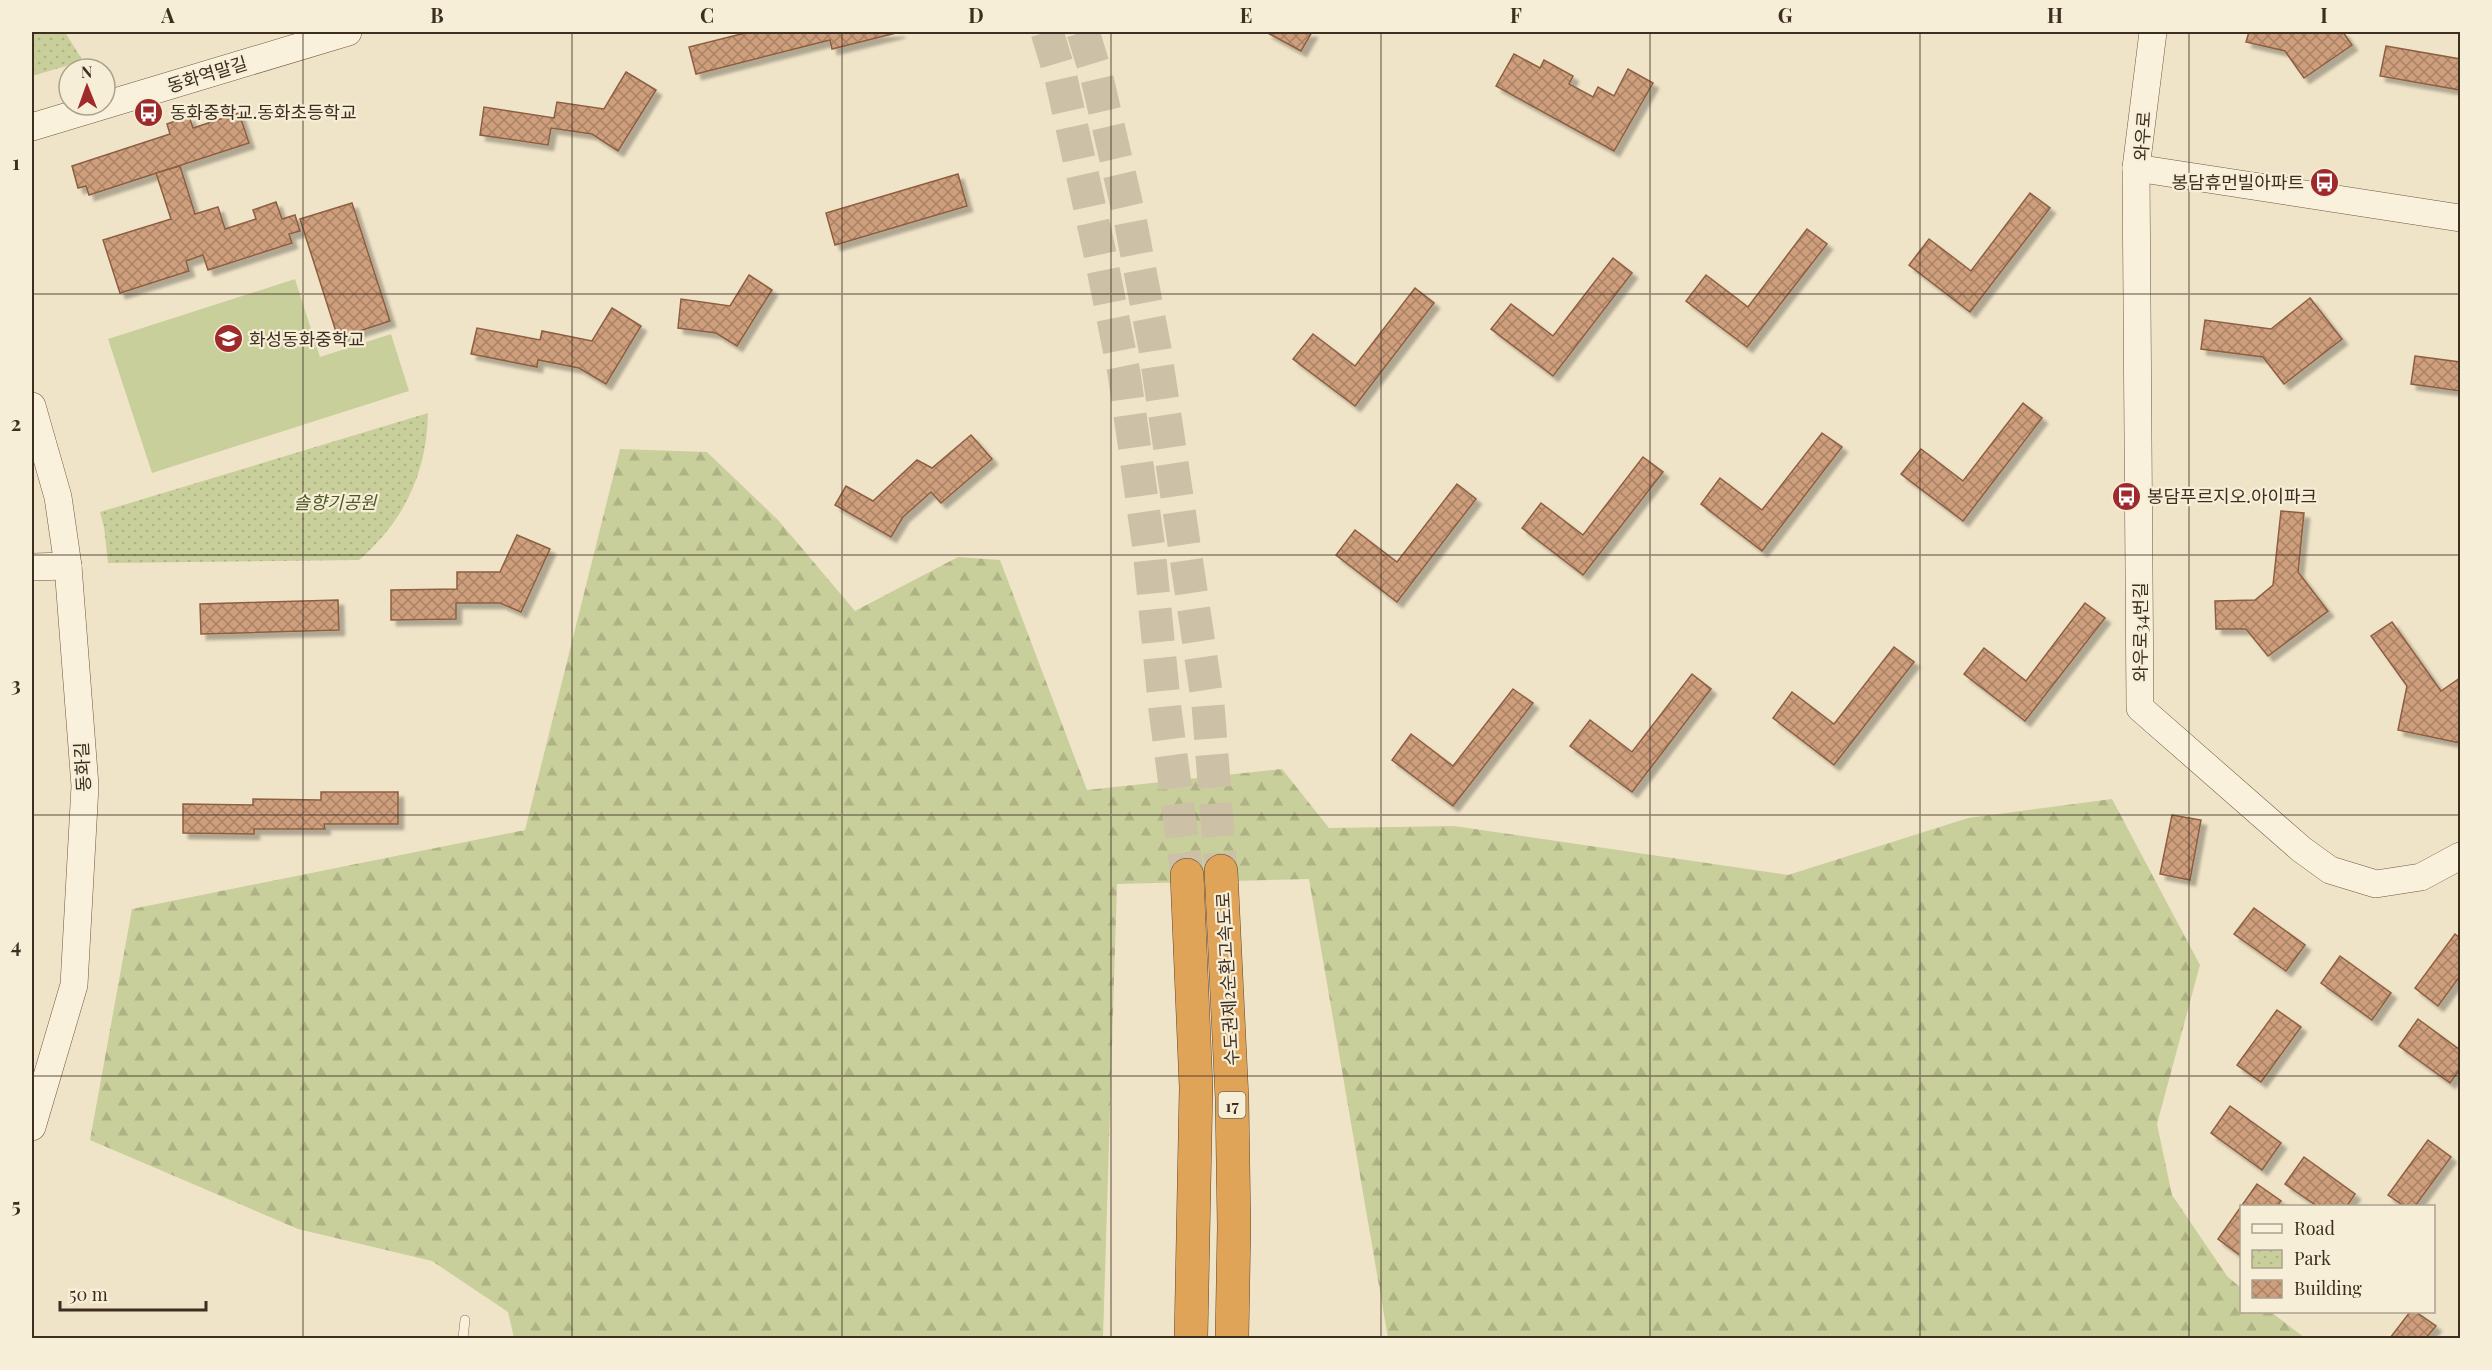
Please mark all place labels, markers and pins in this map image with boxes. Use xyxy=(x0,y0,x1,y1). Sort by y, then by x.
bus stop icon: 동화중학교.동화초등학교 xyxy=(133,96,165,128)
place label: 동화중학교.동화초등학교 xyxy=(170,100,357,124)
bus stop icon: 봉담휴먼빌아파트 xyxy=(2309,166,2341,198)
place label: 봉담휴먼빌아파트 xyxy=(2172,170,2304,194)
school or university icon: 화성동화중학교 xyxy=(212,323,244,355)
place label: 화성동화중학교 xyxy=(249,327,365,351)
bus stop icon: 봉담푸르지오.아이파크 xyxy=(2110,480,2142,512)
place label: 봉담푸르지오.아이파크 xyxy=(2147,484,2317,508)

